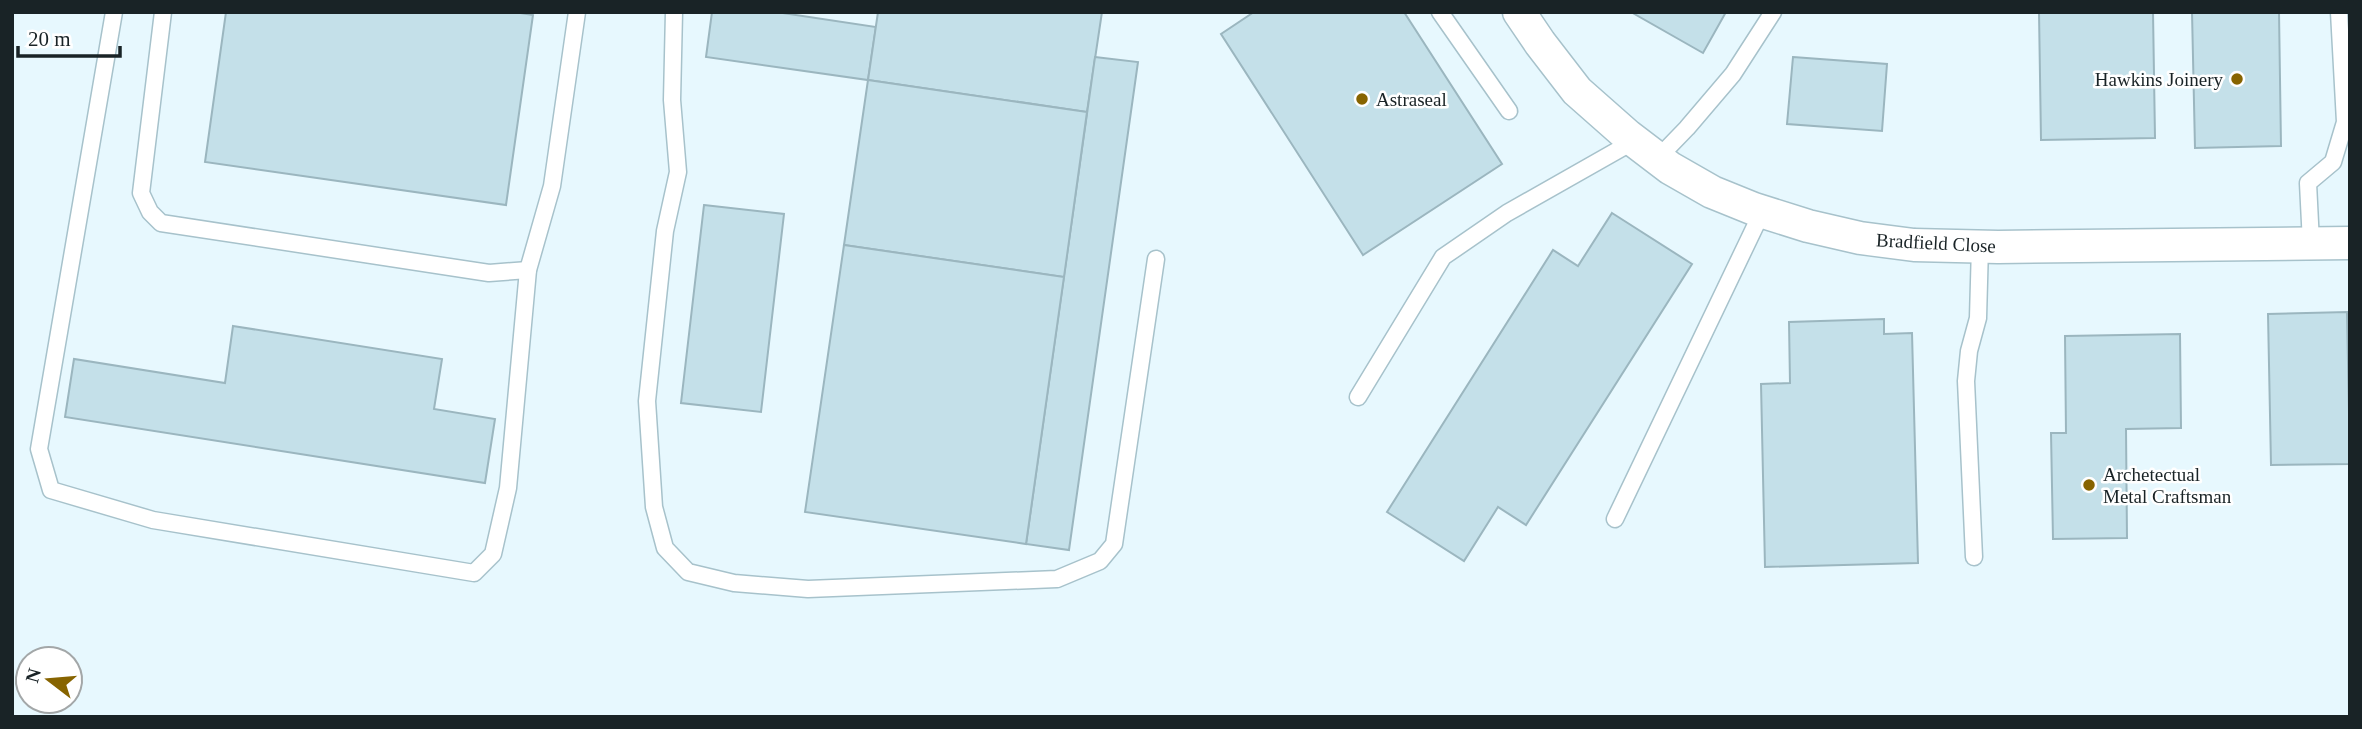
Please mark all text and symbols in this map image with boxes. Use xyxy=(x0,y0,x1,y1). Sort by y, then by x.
scale bar xyxy=(18,14,119,58)
text: 20 m xyxy=(28,27,71,51)
place label: Hawkins Joinery xyxy=(2095,69,2223,90)
marker: Hawkins Joinery xyxy=(2229,71,2245,87)
place label: Astraseal xyxy=(1376,89,1447,110)
marker: Astraseal xyxy=(1354,91,1370,107)
street label: Bradfield Close xyxy=(1876,229,1996,257)
place label: Archetectual Metal Craftsman xyxy=(2103,464,2232,507)
marker: Archetectual Metal Craftsman xyxy=(2081,477,2097,493)
north arrow xyxy=(14,645,84,715)
text: N xyxy=(21,666,45,685)

